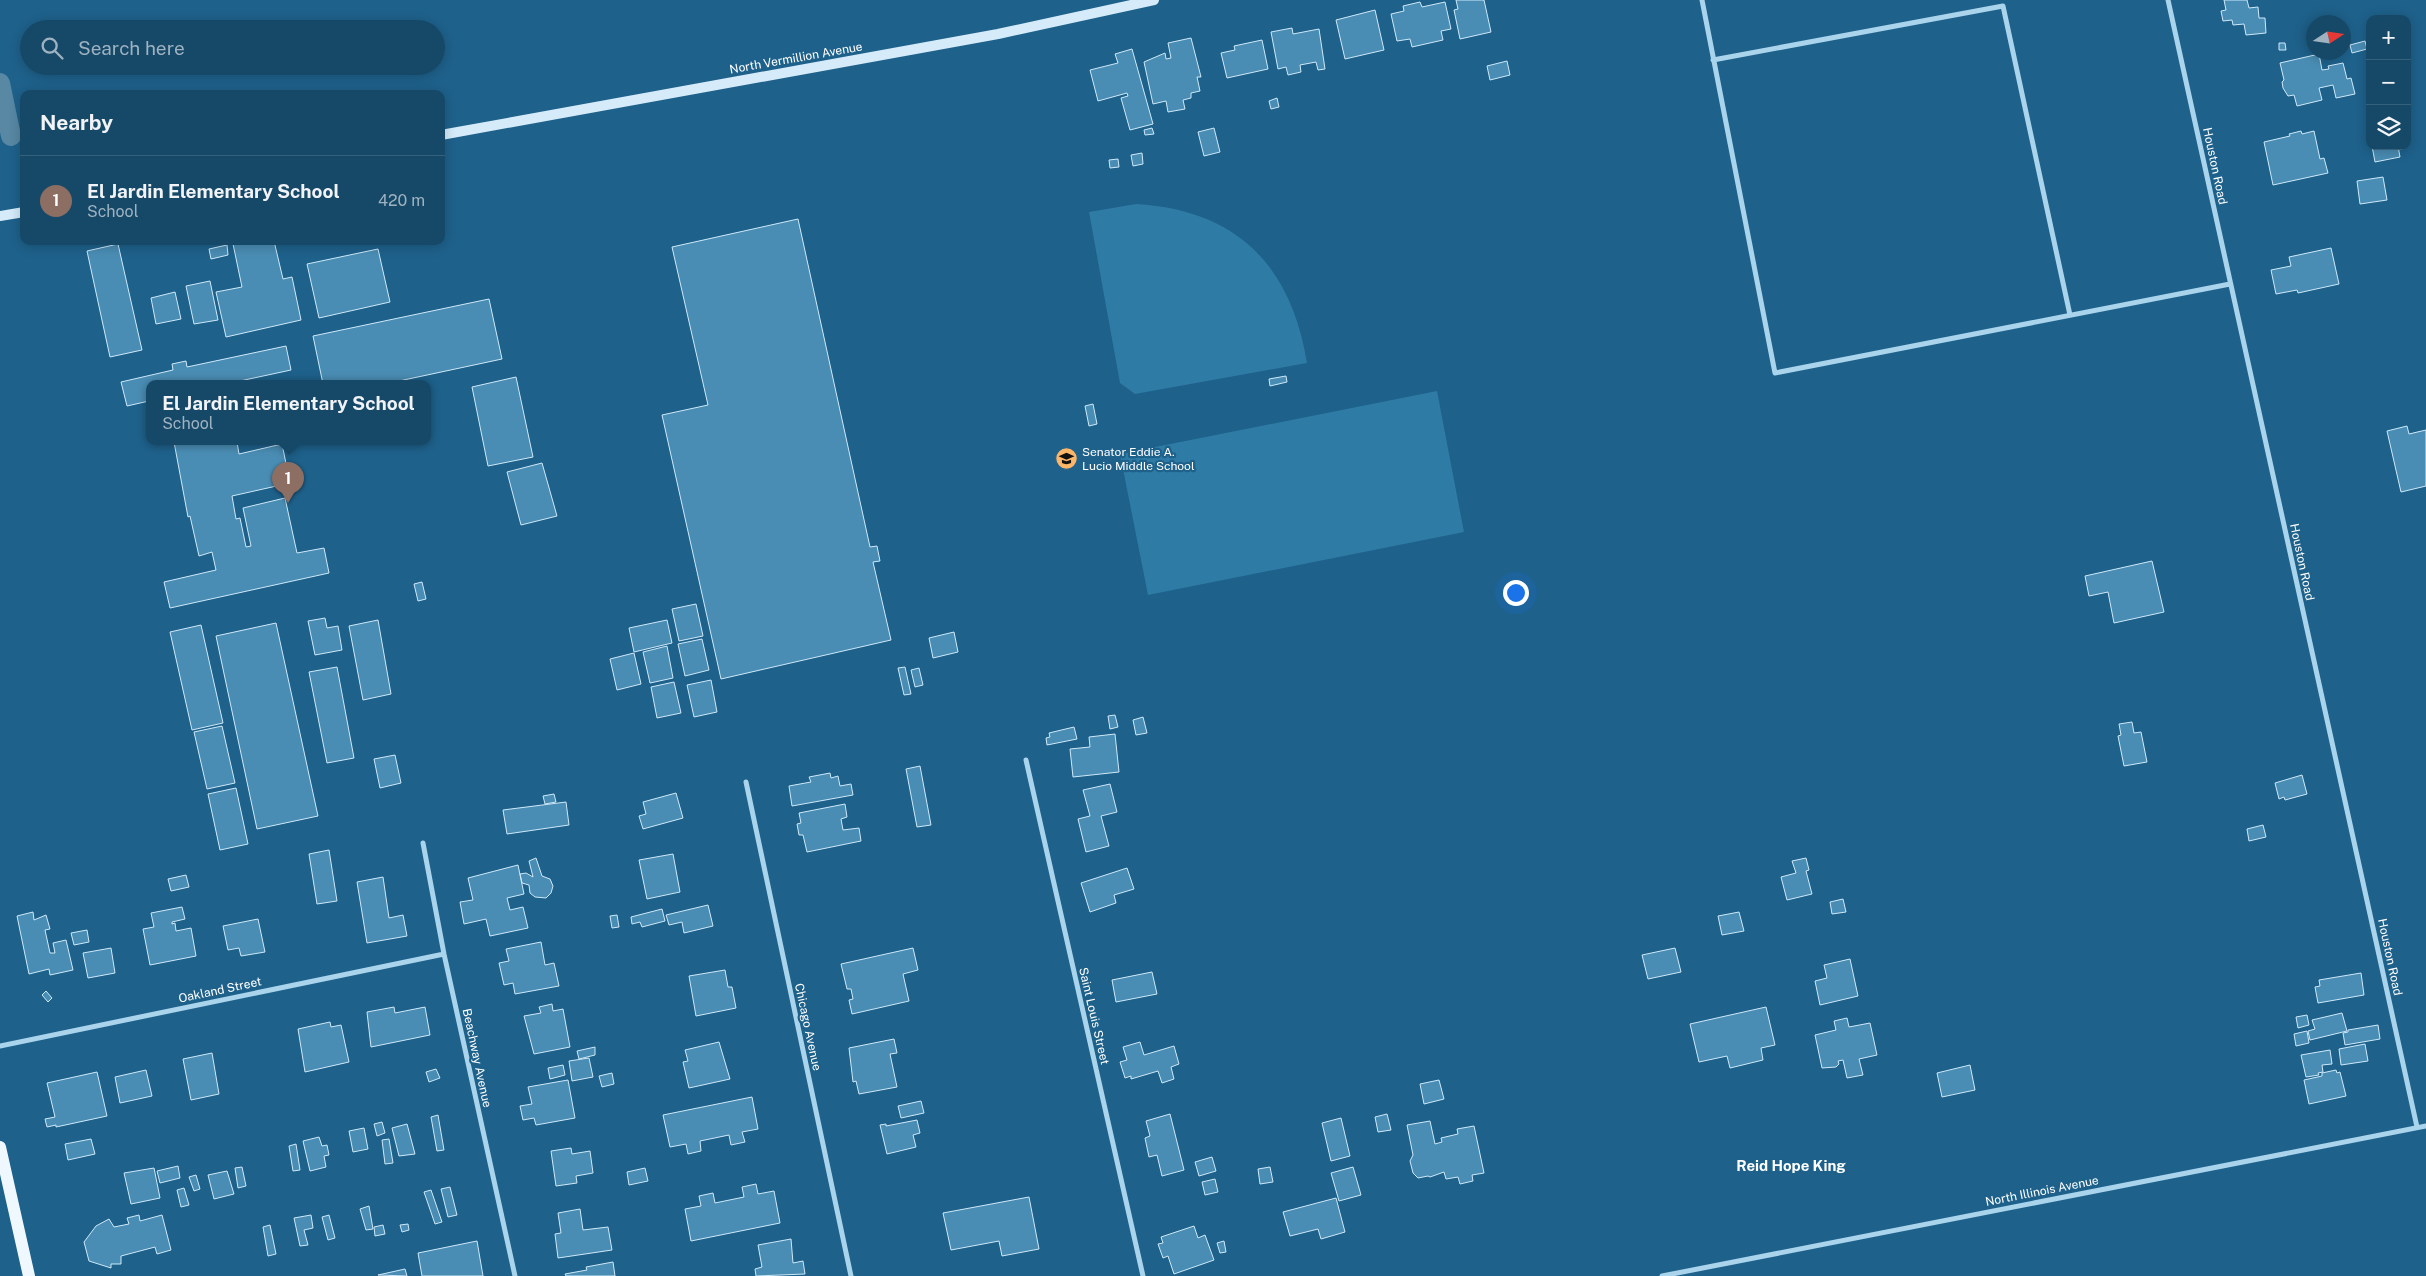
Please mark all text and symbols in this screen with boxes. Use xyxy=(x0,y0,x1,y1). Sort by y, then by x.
north arrow xyxy=(2306,15,2351,60)
map controls xyxy=(2366,15,2411,150)
button: + xyxy=(2366,15,2411,60)
search box xyxy=(20,20,445,75)
icon: search xyxy=(38,34,66,62)
text: Search here xyxy=(78,37,185,59)
street label: North Vermillion Avenue xyxy=(728,39,864,77)
button: − xyxy=(2366,60,2411,105)
button: layers xyxy=(2366,105,2411,150)
text: Nearby xyxy=(40,110,113,135)
street label: Houston Road xyxy=(2200,126,2230,206)
text: El Jardin Elementary School xyxy=(87,180,340,202)
text: 1 xyxy=(53,191,59,210)
text: 420 m xyxy=(378,191,425,210)
text: School xyxy=(87,202,138,221)
popup xyxy=(146,380,431,445)
text: El Jardin Elementary School xyxy=(162,392,415,414)
text: School xyxy=(162,414,214,433)
place label: Senator Eddie A. Lucio Middle School xyxy=(1082,445,1195,473)
school or university icon: Senator Eddie A. Lucio Middle School xyxy=(1054,447,1078,471)
pin: 1 xyxy=(272,462,304,503)
street label: Houston Road xyxy=(2287,522,2317,602)
your location xyxy=(1503,580,1529,606)
street label: Houston Road xyxy=(2375,917,2405,997)
street label: Saint Louis Street xyxy=(1076,966,1112,1066)
street label: Oakland Street xyxy=(177,974,263,1006)
street label: Chicago Avenue xyxy=(792,982,824,1072)
street label: Beachway Avenue xyxy=(460,1007,494,1109)
district label: Reid Hope King xyxy=(1736,1157,1846,1174)
street label: North Illinois Avenue xyxy=(1984,1173,2100,1209)

